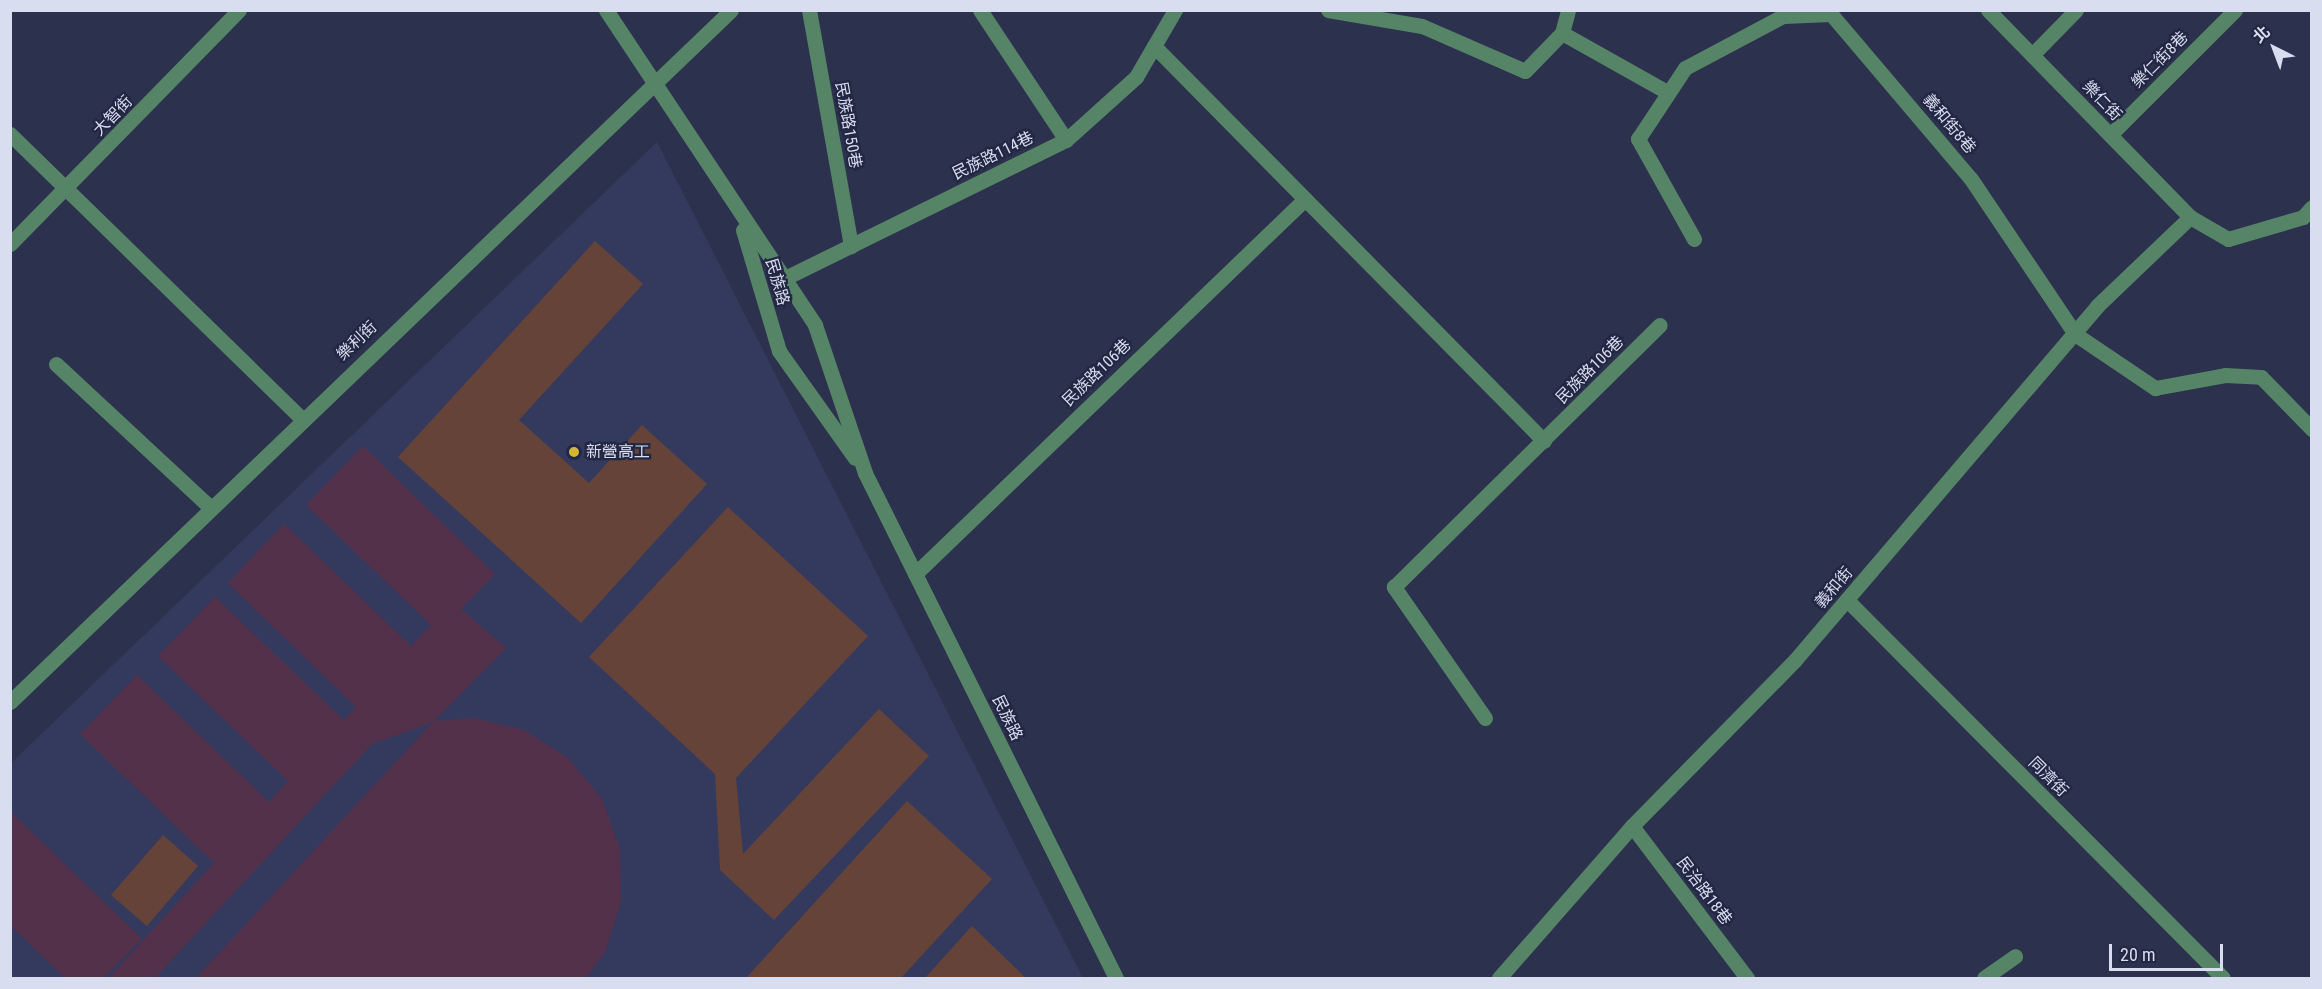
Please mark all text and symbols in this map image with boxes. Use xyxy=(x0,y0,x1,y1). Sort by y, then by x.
north arrow xyxy=(2244,18,2304,78)
text: 北 xyxy=(2249,22,2274,47)
street label: 樂仁街8巷 xyxy=(2128,28,2192,92)
street label: 樂仁街 xyxy=(2078,77,2126,125)
street label: 民族路150巷 xyxy=(831,80,865,170)
street label: 義和街8巷 xyxy=(1919,90,1979,158)
street label: 大智街 xyxy=(89,92,137,140)
street label: 民族路114巷 xyxy=(949,128,1037,184)
street label: 民族路 xyxy=(761,256,793,308)
street label: 樂利街 xyxy=(333,318,381,364)
street label: 民族路106巷 xyxy=(1552,332,1628,408)
street label: 民族路106巷 xyxy=(1059,336,1135,410)
place label: 新營高工 xyxy=(586,442,650,462)
marker: 新營高工 xyxy=(567,445,581,459)
street label: 義和街 xyxy=(1811,564,1857,612)
street label: 民族路 xyxy=(988,692,1026,744)
street label: 同濟街 xyxy=(2024,753,2072,801)
street label: 民治路18巷 xyxy=(1672,853,1736,929)
scale bar xyxy=(2112,932,2226,970)
text: 20 m xyxy=(2120,944,2155,965)

